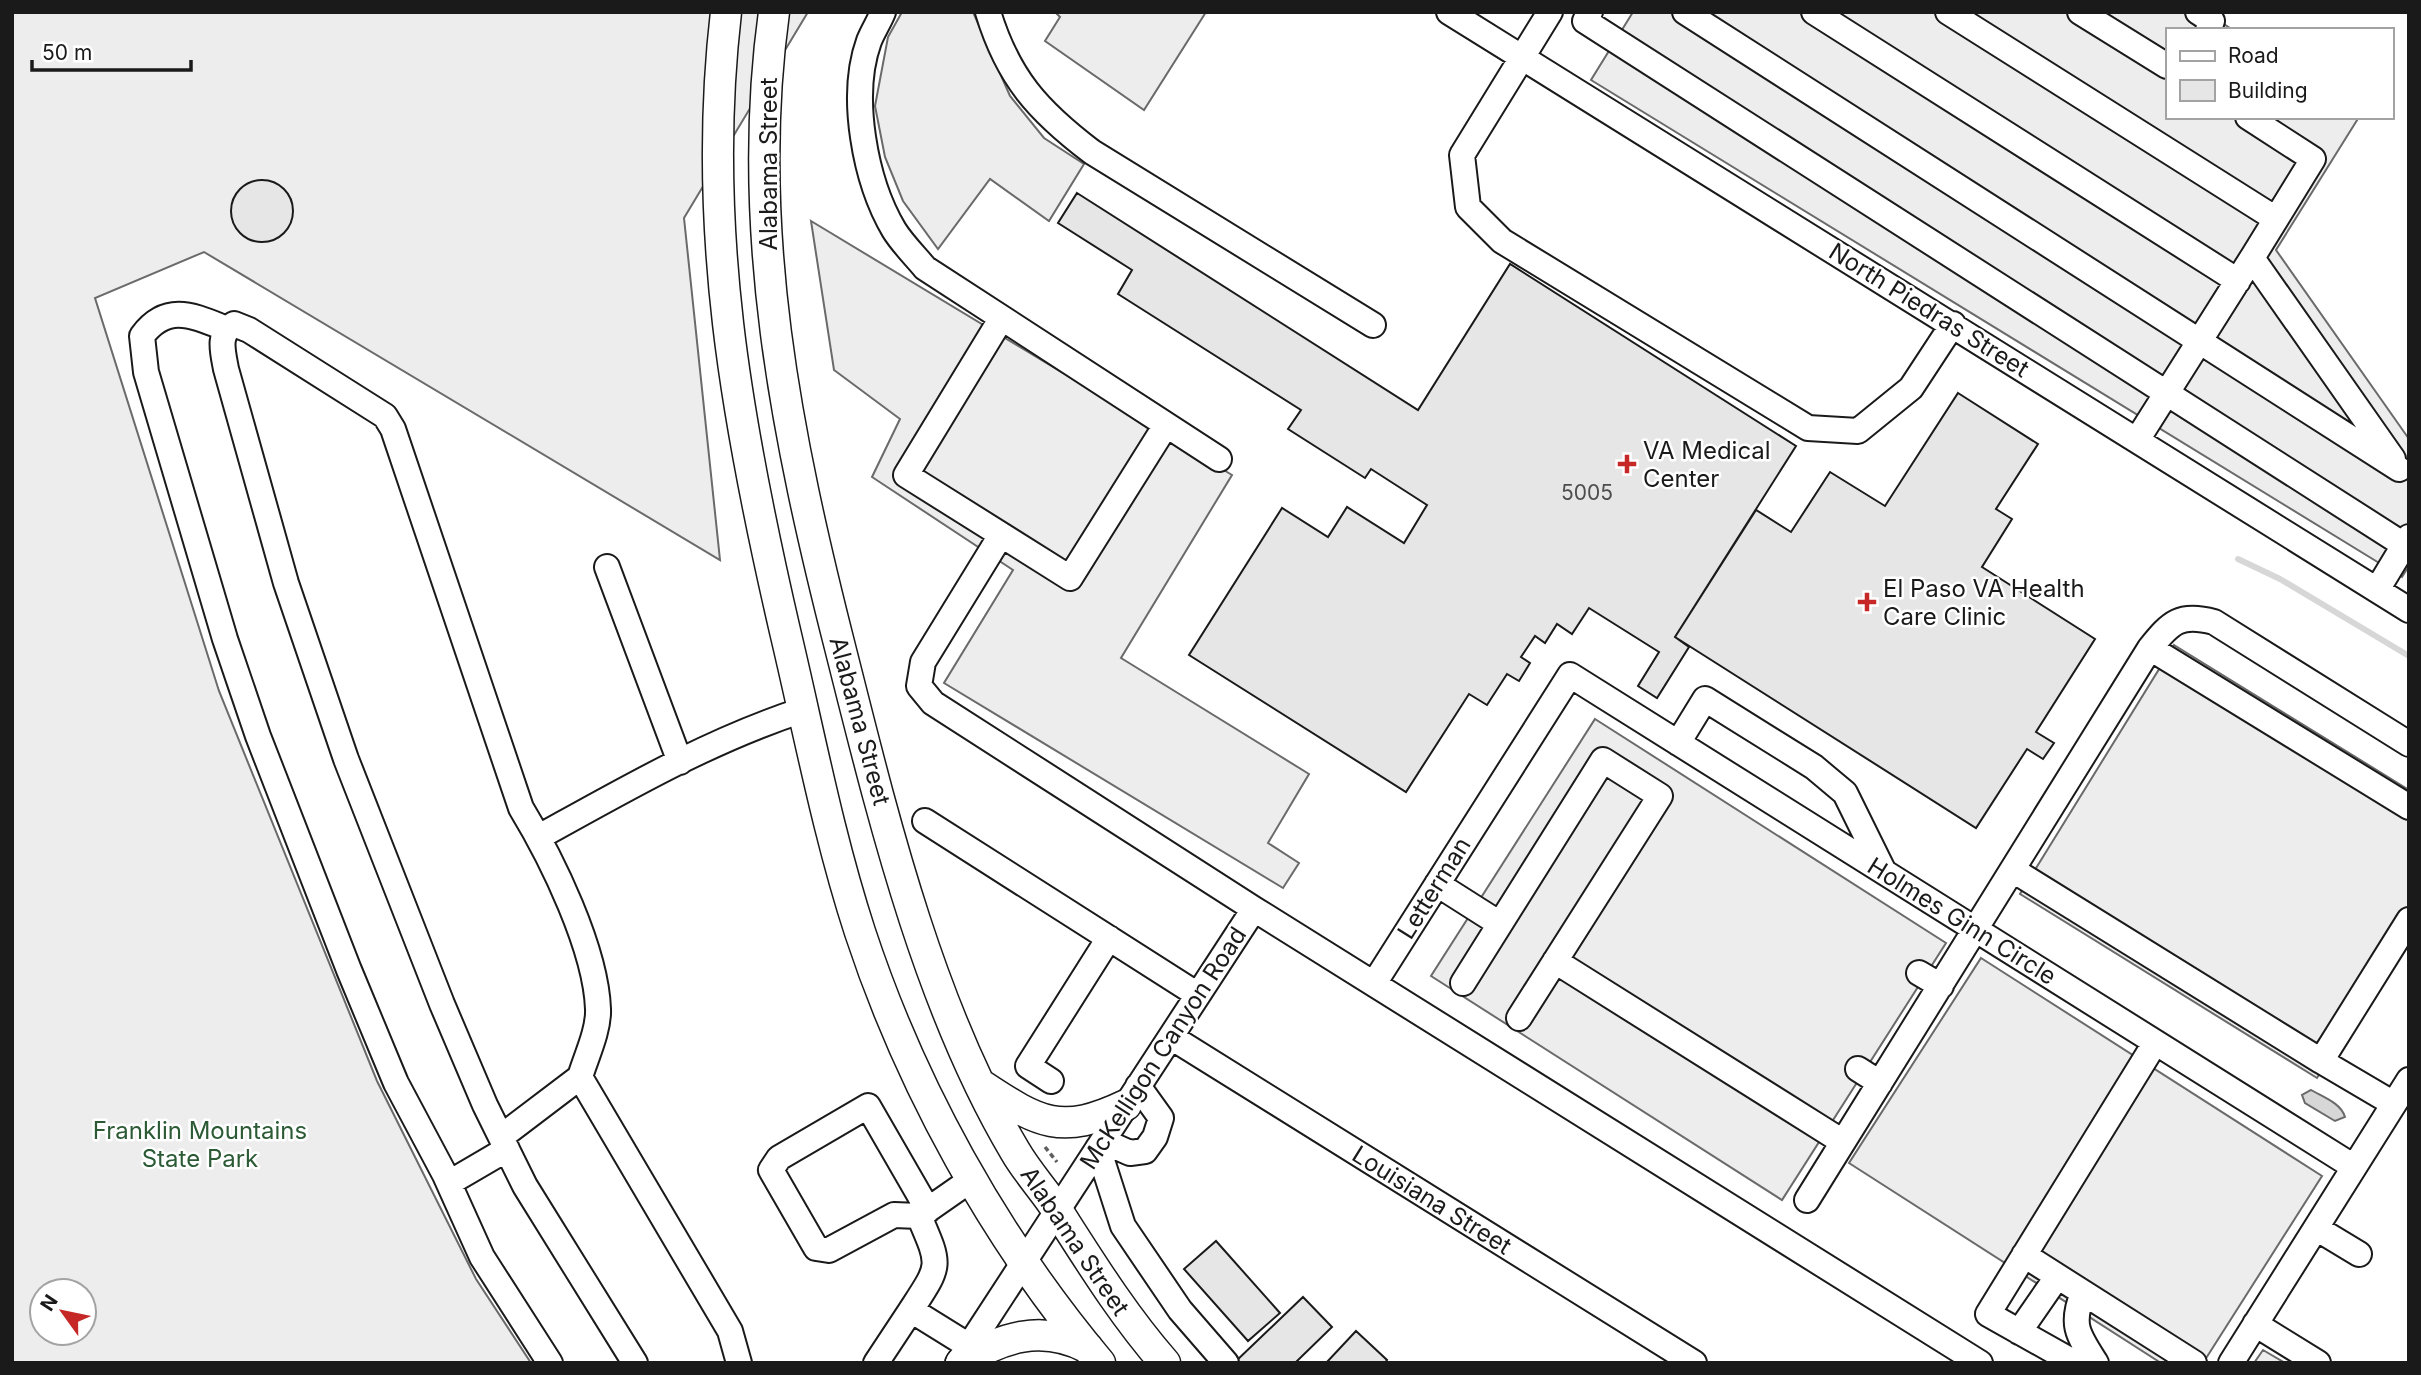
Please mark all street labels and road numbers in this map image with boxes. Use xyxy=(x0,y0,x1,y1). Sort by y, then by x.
street label: Alabama Street xyxy=(754,77,783,251)
street label: North Piedras Street xyxy=(1824,237,2034,383)
street label: Alabama Street xyxy=(824,634,896,809)
street label: Letterman xyxy=(1391,832,1477,944)
street label: Holmes Ginn Circle xyxy=(1862,851,2062,991)
street label: McKelligon Canyon Road xyxy=(1074,921,1252,1175)
street label: Louisiana Street xyxy=(1347,1139,1517,1261)
street label: Alabama Street xyxy=(1015,1161,1136,1321)

